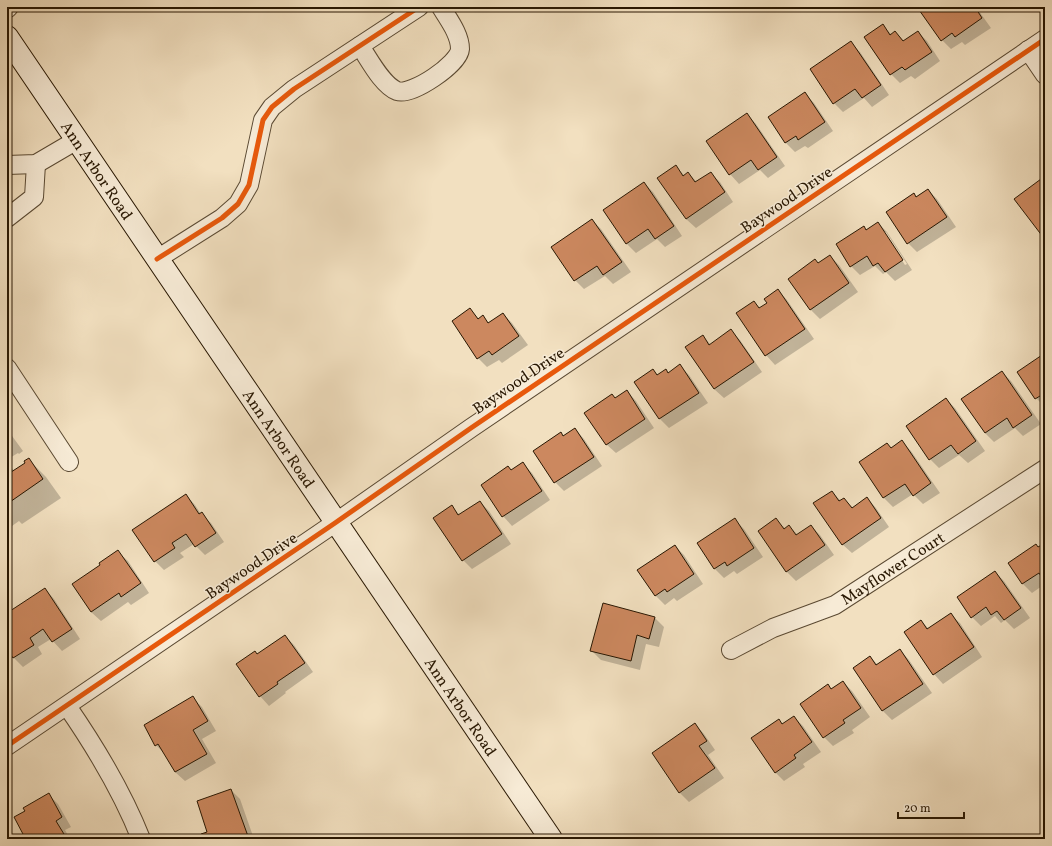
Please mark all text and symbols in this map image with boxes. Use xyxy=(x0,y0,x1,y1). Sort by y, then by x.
street label: Ann Arbor Road xyxy=(54,118,137,225)
street label: Baywood Drive xyxy=(737,162,837,240)
street label: Baywood Drive xyxy=(469,343,569,421)
street label: Ann Arbor Road xyxy=(236,386,319,493)
street label: Baywood Drive xyxy=(202,528,302,606)
street label: Mayflower Court xyxy=(837,528,950,611)
street label: Ann Arbor Road xyxy=(418,654,501,761)
scale bar xyxy=(898,794,964,820)
text: 20 m xyxy=(904,801,931,817)

